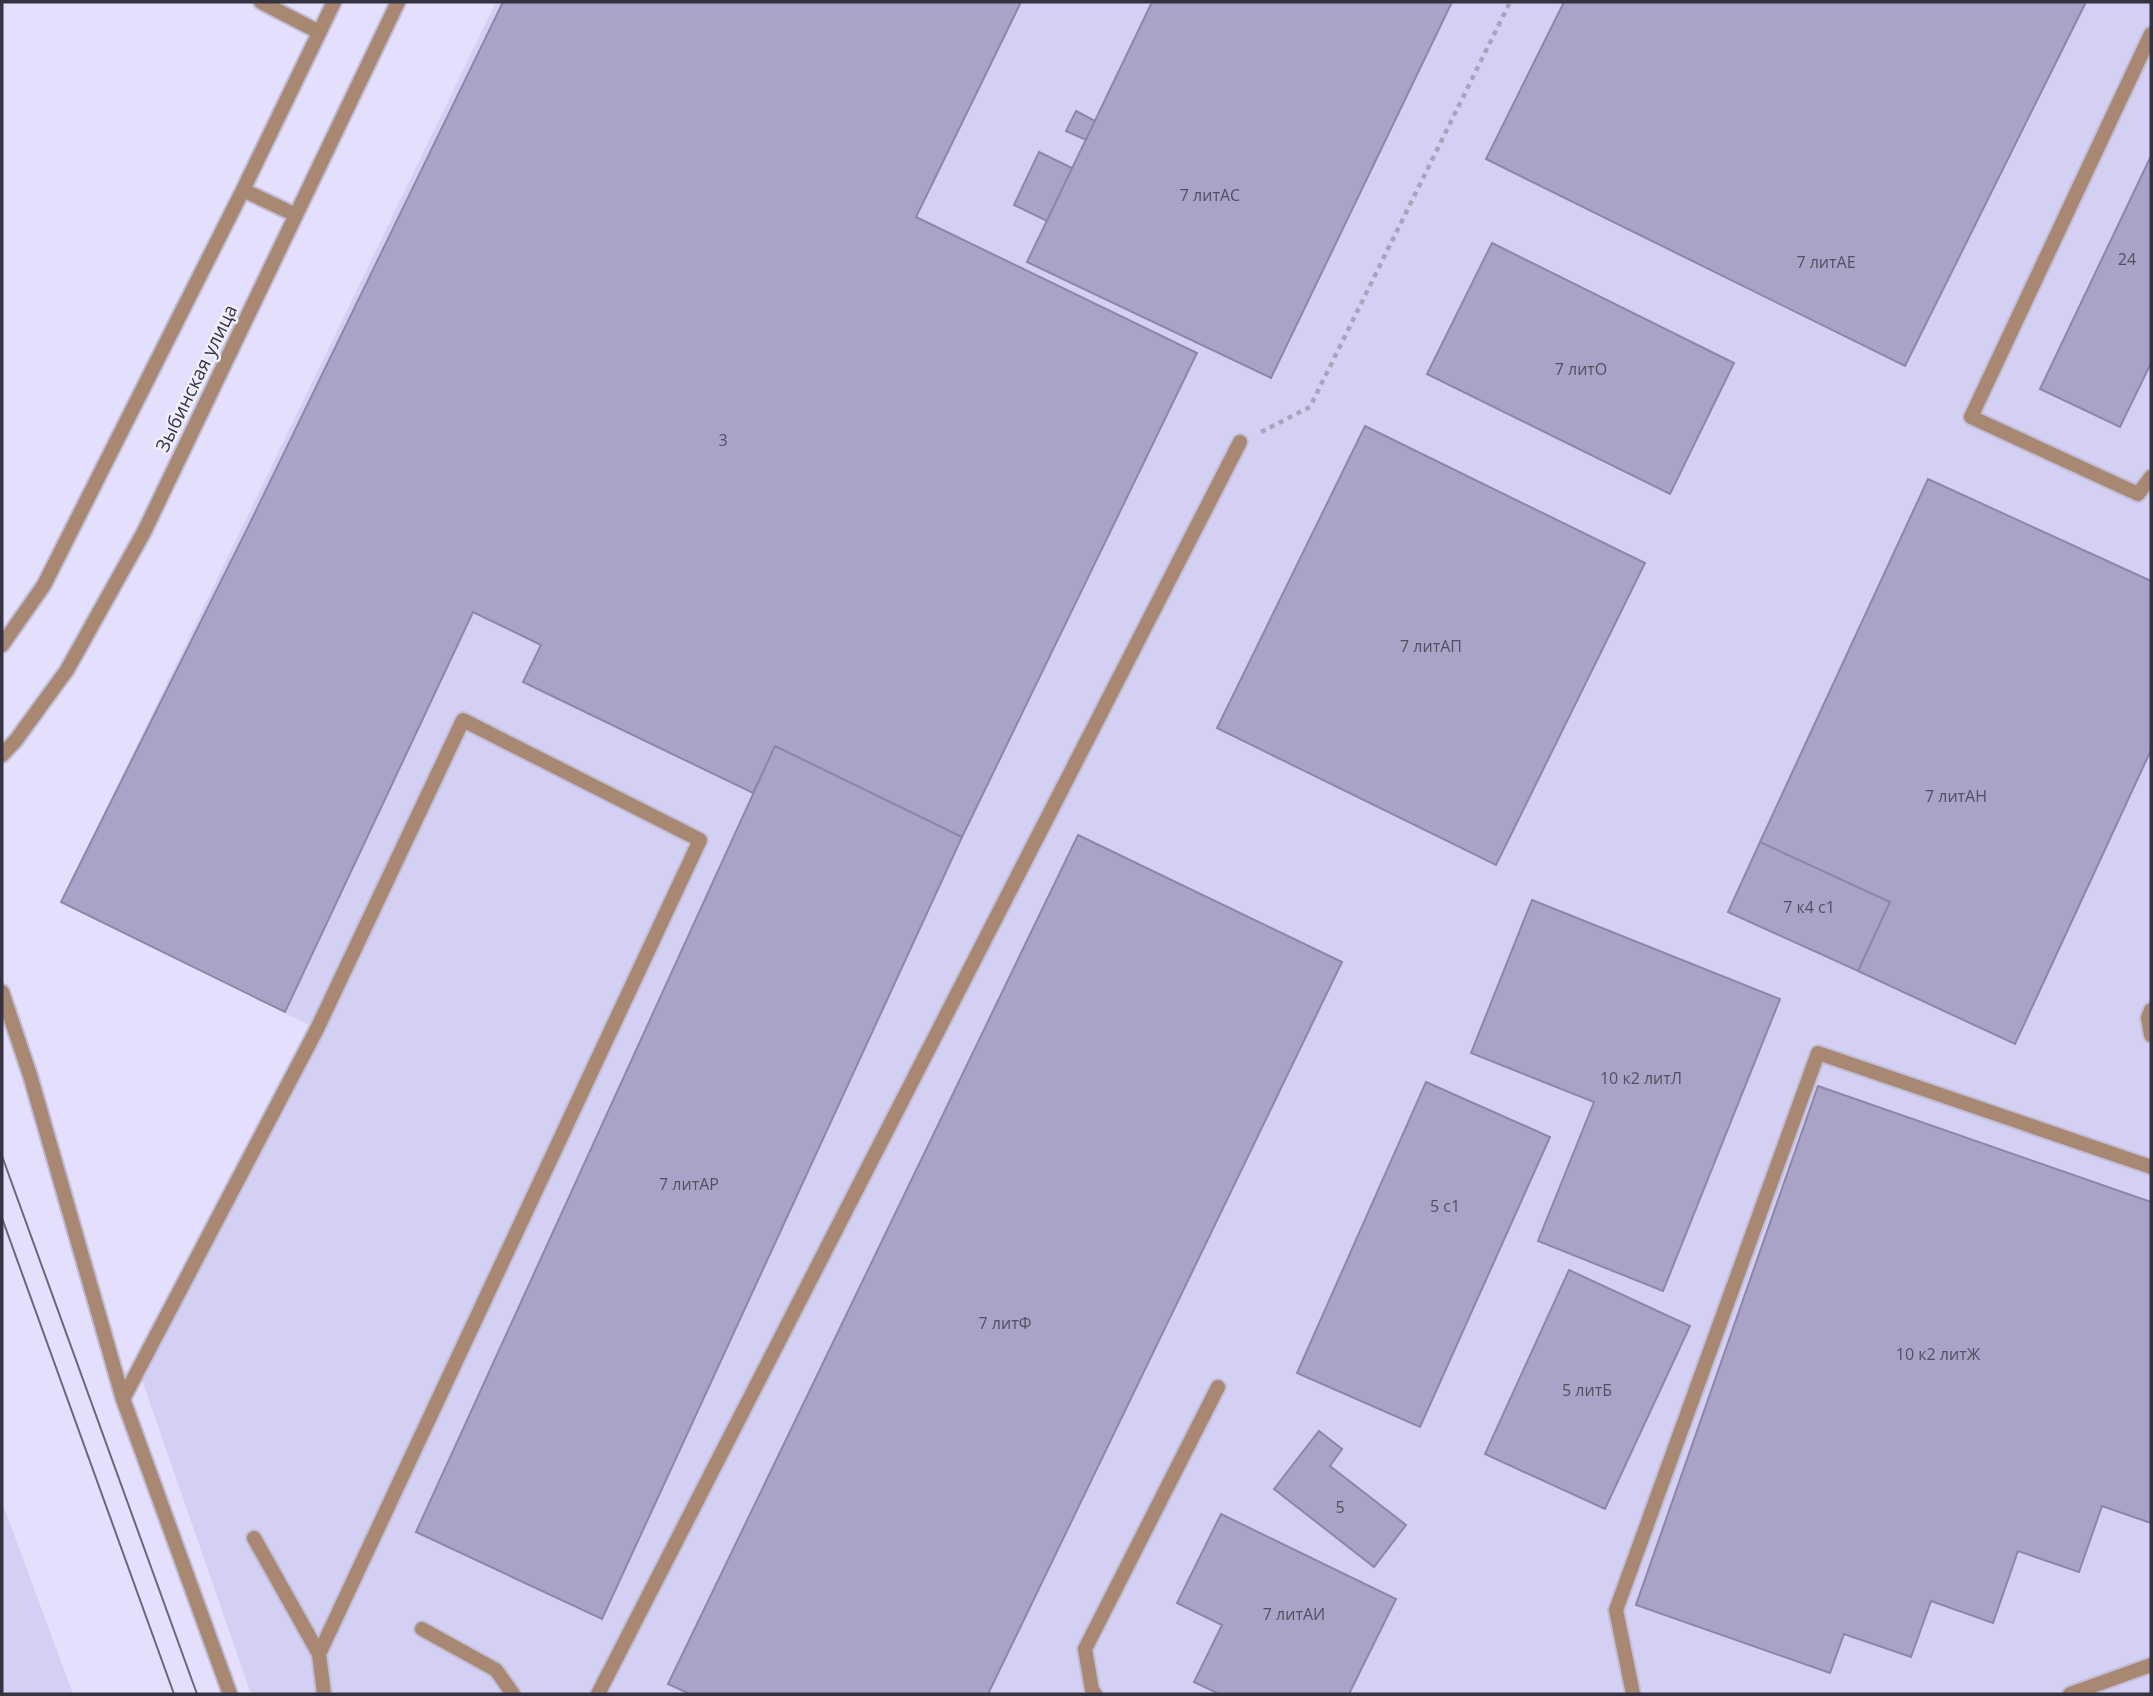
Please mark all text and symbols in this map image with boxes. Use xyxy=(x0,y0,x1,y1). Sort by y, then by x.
house number: 7 литАС xyxy=(1180,184,1240,206)
house number: 24 xyxy=(2118,248,2136,270)
house number: 7 литАЕ xyxy=(1796,251,1856,273)
street label: Зыбинская улица xyxy=(149,300,243,456)
house number: 7 литО xyxy=(1555,358,1607,380)
house number: 3 xyxy=(718,429,728,451)
house number: 7 литАП xyxy=(1400,635,1462,657)
house number: 7 литАН xyxy=(1925,785,1987,807)
house number: 7 к4 с1 xyxy=(1783,896,1835,918)
house number: 10 к2 литЛ xyxy=(1600,1067,1682,1089)
house number: 7 литАР xyxy=(659,1173,719,1195)
house number: 5 с1 xyxy=(1430,1195,1460,1217)
house number: 7 литФ xyxy=(979,1312,1031,1334)
house number: 10 к2 литЖ xyxy=(1896,1343,1981,1365)
house number: 5 литБ xyxy=(1562,1379,1612,1401)
house number: 5 xyxy=(1335,1496,1345,1518)
house number: 7 литАИ xyxy=(1263,1603,1325,1625)

